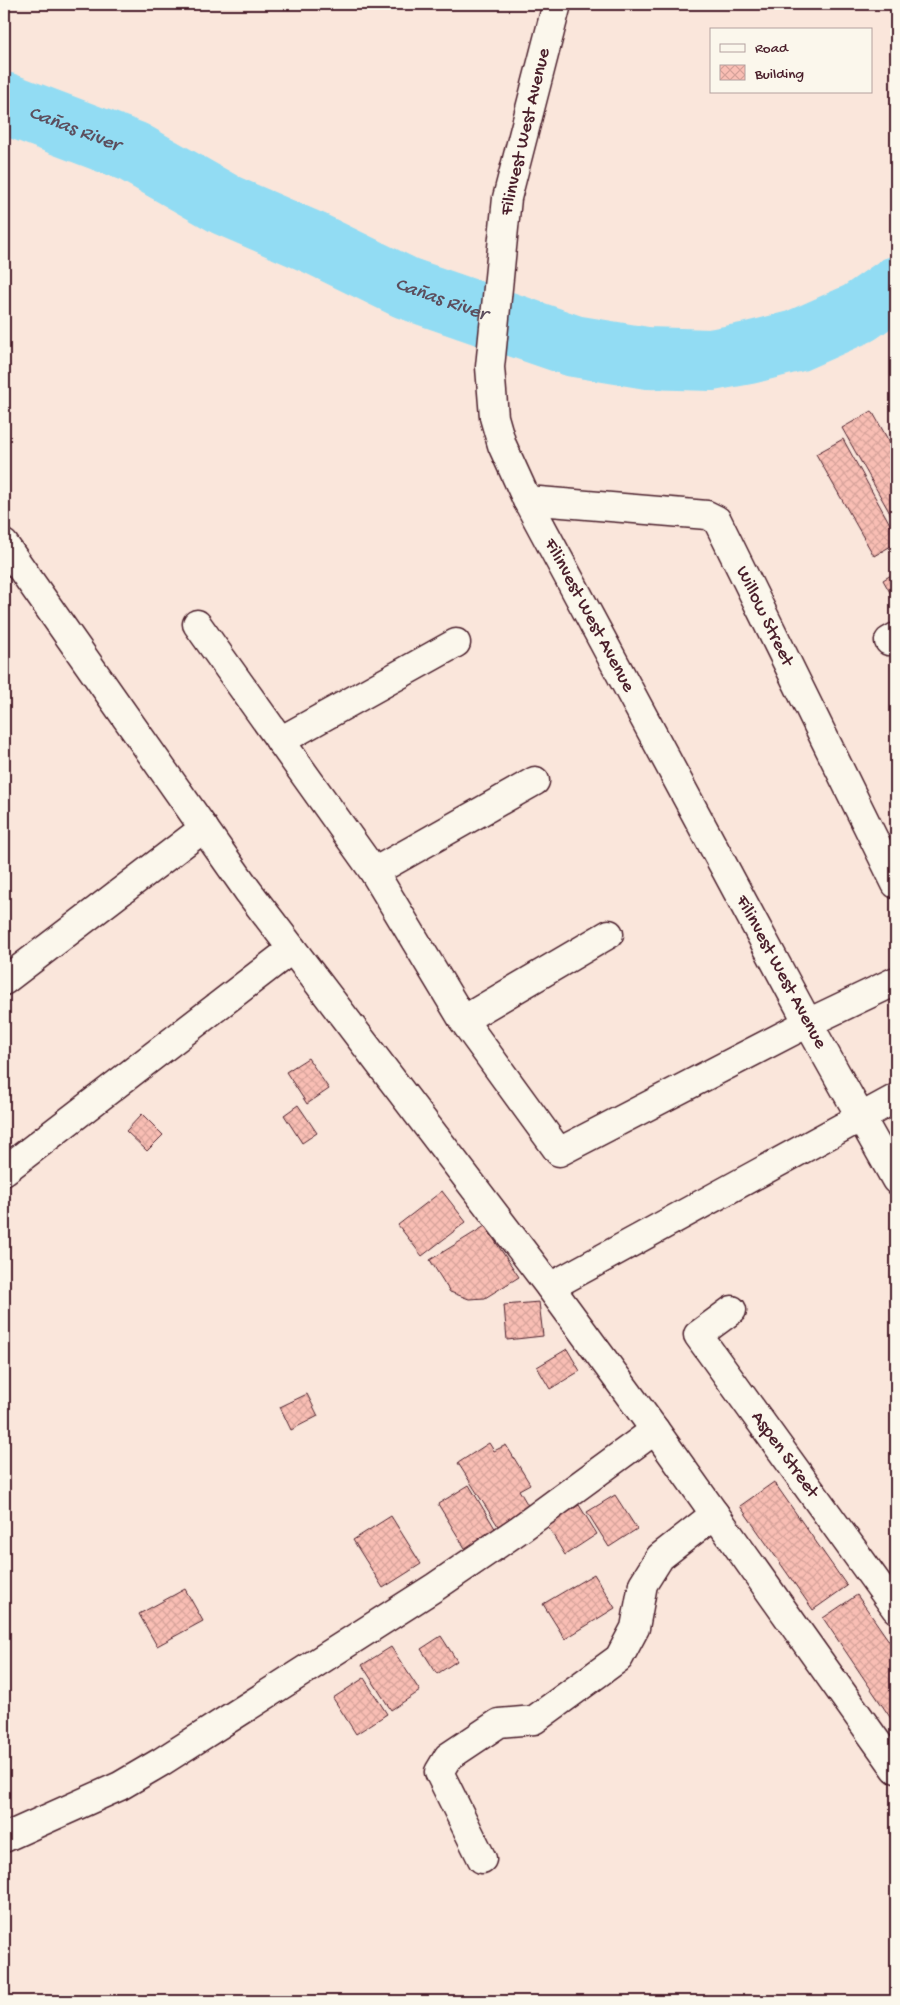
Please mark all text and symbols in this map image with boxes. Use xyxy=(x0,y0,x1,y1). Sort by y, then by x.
legend xyxy=(710,28,872,92)
text: Road xyxy=(755,40,789,58)
street label: Filinvest West Avenue xyxy=(495,46,556,219)
text: Building xyxy=(754,66,804,84)
water label: Cañas River xyxy=(25,102,127,159)
water label: Cañas River xyxy=(391,273,493,328)
street label: Filinvest West Avenue xyxy=(538,534,640,696)
street label: Willow Street xyxy=(730,562,800,672)
street label: Filinvest West Avenue xyxy=(730,891,832,1053)
street label: Aspen Street xyxy=(745,1407,825,1505)

